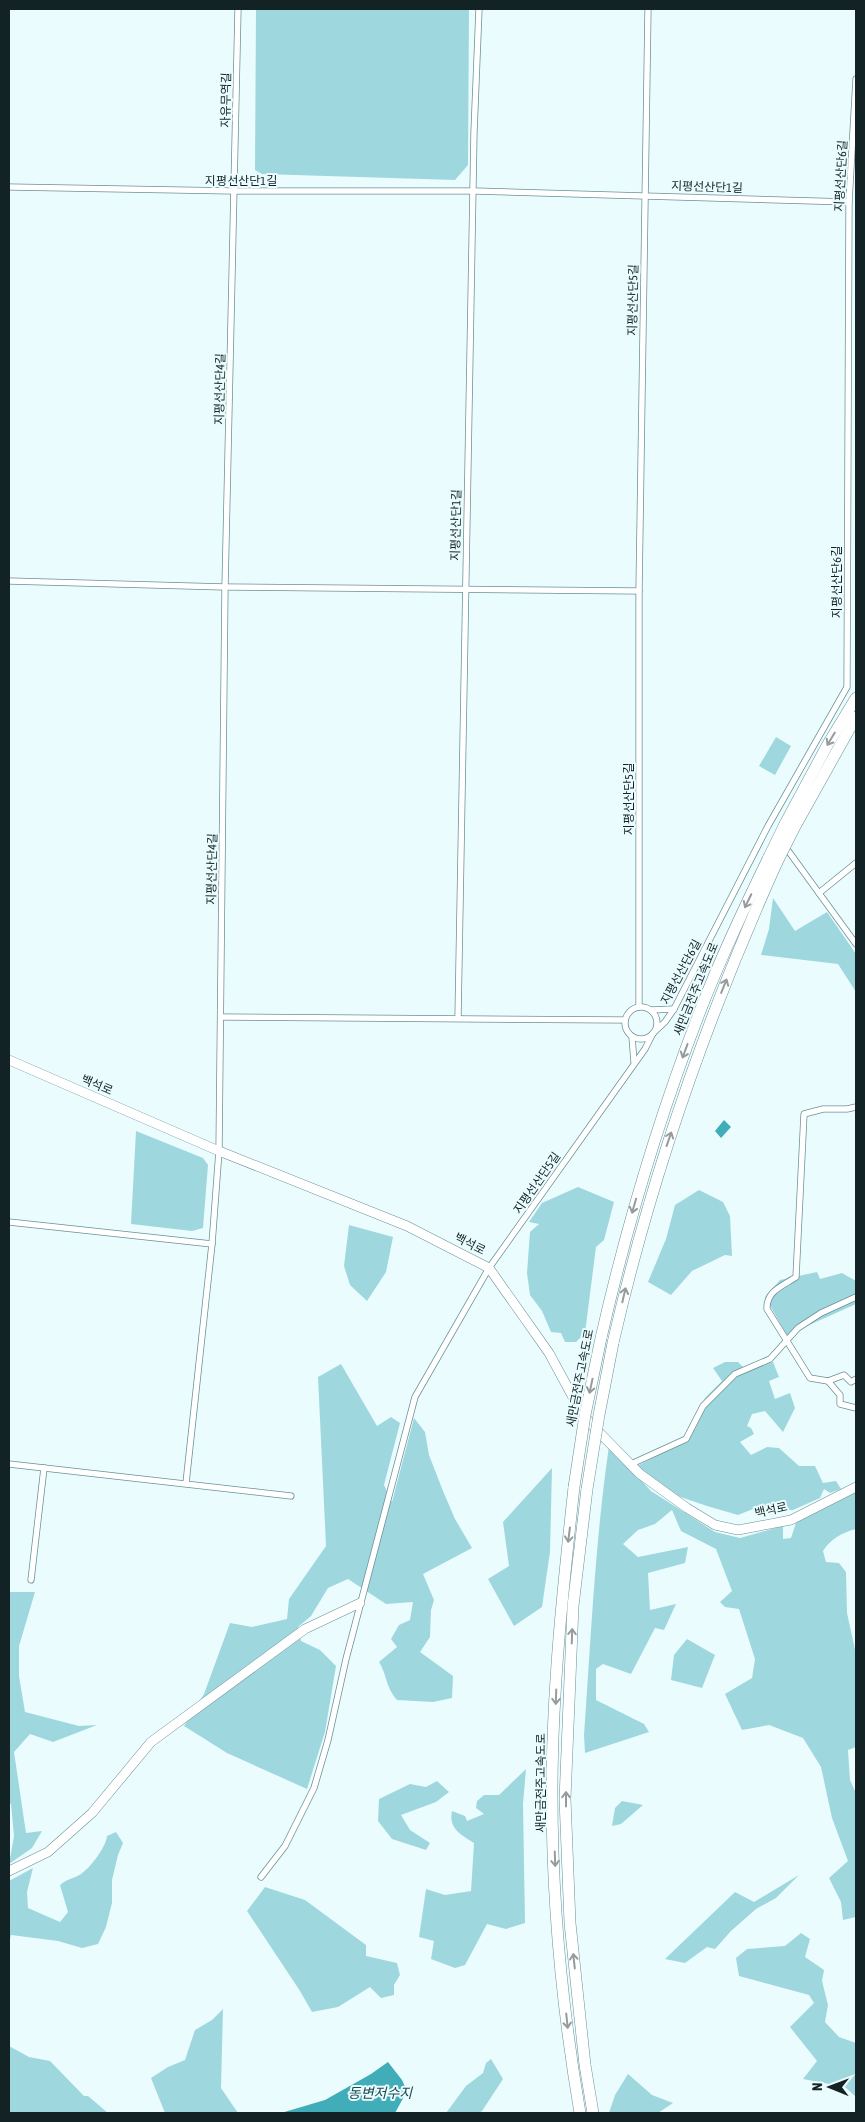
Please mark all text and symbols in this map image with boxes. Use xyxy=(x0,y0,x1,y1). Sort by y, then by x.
street label: 자유무역길 xyxy=(219,72,233,128)
street label: 지평선산단6길 xyxy=(832,140,850,212)
street label: 지평선산단1길 xyxy=(205,174,277,188)
street label: 지평선산단1길 xyxy=(671,179,743,195)
street label: 지평선산단5길 xyxy=(625,264,641,336)
street label: 지평선산단4길 xyxy=(212,353,228,425)
street label: 지평선산단1길 xyxy=(448,489,464,561)
street label: 지평선산단6길 xyxy=(830,546,844,618)
one-way arrow xyxy=(826,732,836,746)
street label: 지평선산단5길 xyxy=(622,763,636,835)
street label: 지평선산단4길 xyxy=(204,833,220,905)
one-way arrow xyxy=(742,894,752,909)
street label: 지평선산단6길 xyxy=(658,937,704,1007)
street label: 새만금전주고속도로 xyxy=(671,940,721,1038)
one-way arrow xyxy=(719,979,729,994)
one-way arrow xyxy=(680,1043,689,1059)
street label: 백석로 xyxy=(79,1072,115,1098)
one-way arrow xyxy=(664,1131,674,1147)
street label: 지평선산단5길 xyxy=(511,1150,563,1216)
one-way arrow xyxy=(629,1197,638,1213)
street label: 백석로 xyxy=(452,1230,488,1258)
one-way arrow xyxy=(620,1288,629,1304)
street label: 새만금전주고속도로 xyxy=(564,1328,596,1428)
one-way arrow xyxy=(586,1377,596,1393)
street label: 백석로 xyxy=(753,1499,789,1521)
one-way arrow xyxy=(564,1527,574,1543)
one-way arrow xyxy=(567,1628,577,1644)
one-way arrow xyxy=(552,1689,561,1705)
street label: 새만금전주고속도로 xyxy=(534,1733,548,1833)
one-way arrow xyxy=(561,1791,571,1807)
one-way arrow xyxy=(550,1851,559,1867)
one-way arrow xyxy=(569,1953,579,1969)
one-way arrow xyxy=(562,2013,572,2029)
north arrow xyxy=(805,2062,855,2112)
text: N xyxy=(809,2083,825,2091)
water label: 동변저수지 xyxy=(348,2085,413,2101)

